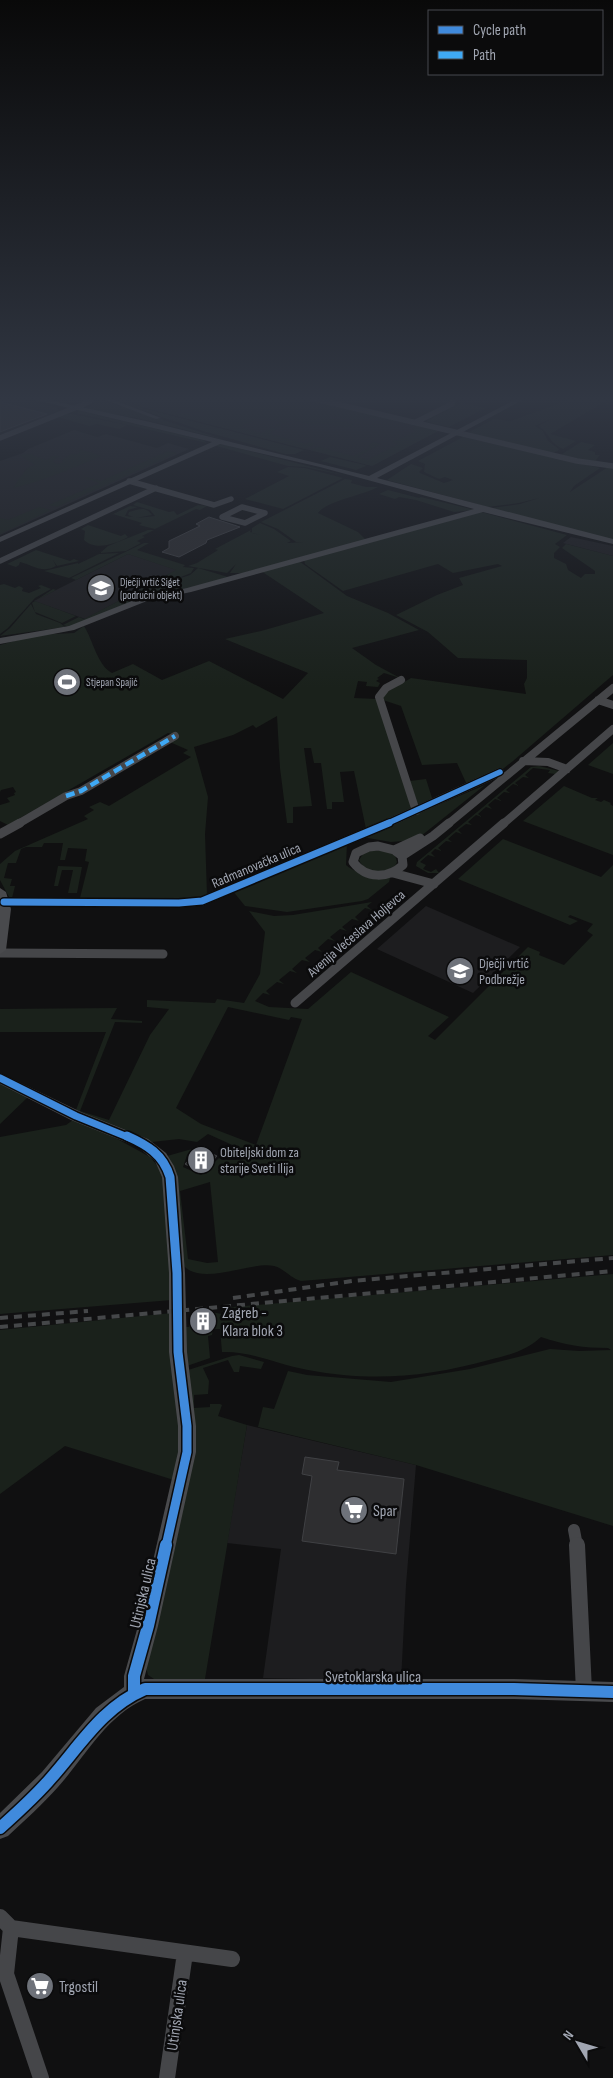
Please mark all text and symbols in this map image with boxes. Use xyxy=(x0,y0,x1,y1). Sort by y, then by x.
legend xyxy=(428,10,603,75)
text: Cycle path xyxy=(473,21,526,40)
text: Path xyxy=(473,46,496,65)
school or university icon: Dječji vrtić Siget (područni objekt) xyxy=(86,573,116,603)
place label: Dječji vrtić Siget (područni objekt) xyxy=(120,576,182,602)
sports icon: Stjepan Spajić xyxy=(52,667,82,697)
place label: Stjepan Spajić xyxy=(86,676,138,689)
street label: Radmanovačka ulica xyxy=(209,839,303,892)
street label: Avenija Većeslava Holjevca xyxy=(303,886,409,981)
place label: Dječji vrtić Podbrežje xyxy=(479,955,529,988)
school or university icon: Dječji vrtić Podbrežje xyxy=(445,956,475,986)
place label: Obiteljski dom za starije Sveti Ilija xyxy=(220,1144,299,1177)
building icon: Obiteljski dom za starije Sveti Ilija xyxy=(186,1145,216,1175)
place label: Zagreb - Klara blok 3 xyxy=(222,1304,283,1341)
building icon: Zagreb - Klara blok 3 xyxy=(188,1306,218,1336)
supermarket icon: Spar xyxy=(339,1495,369,1525)
place label: Spar xyxy=(373,1502,398,1521)
street label: Utinjska ulica xyxy=(126,1556,161,1630)
street label: Svetoklarska ulica xyxy=(325,1668,421,1687)
supermarket icon: Trgostil xyxy=(25,1971,55,2001)
place label: Trgostil xyxy=(59,1978,98,1997)
street label: Utinjska ulica xyxy=(163,1979,192,2052)
north arrow xyxy=(553,2018,603,2068)
text: N xyxy=(559,2027,577,2043)

